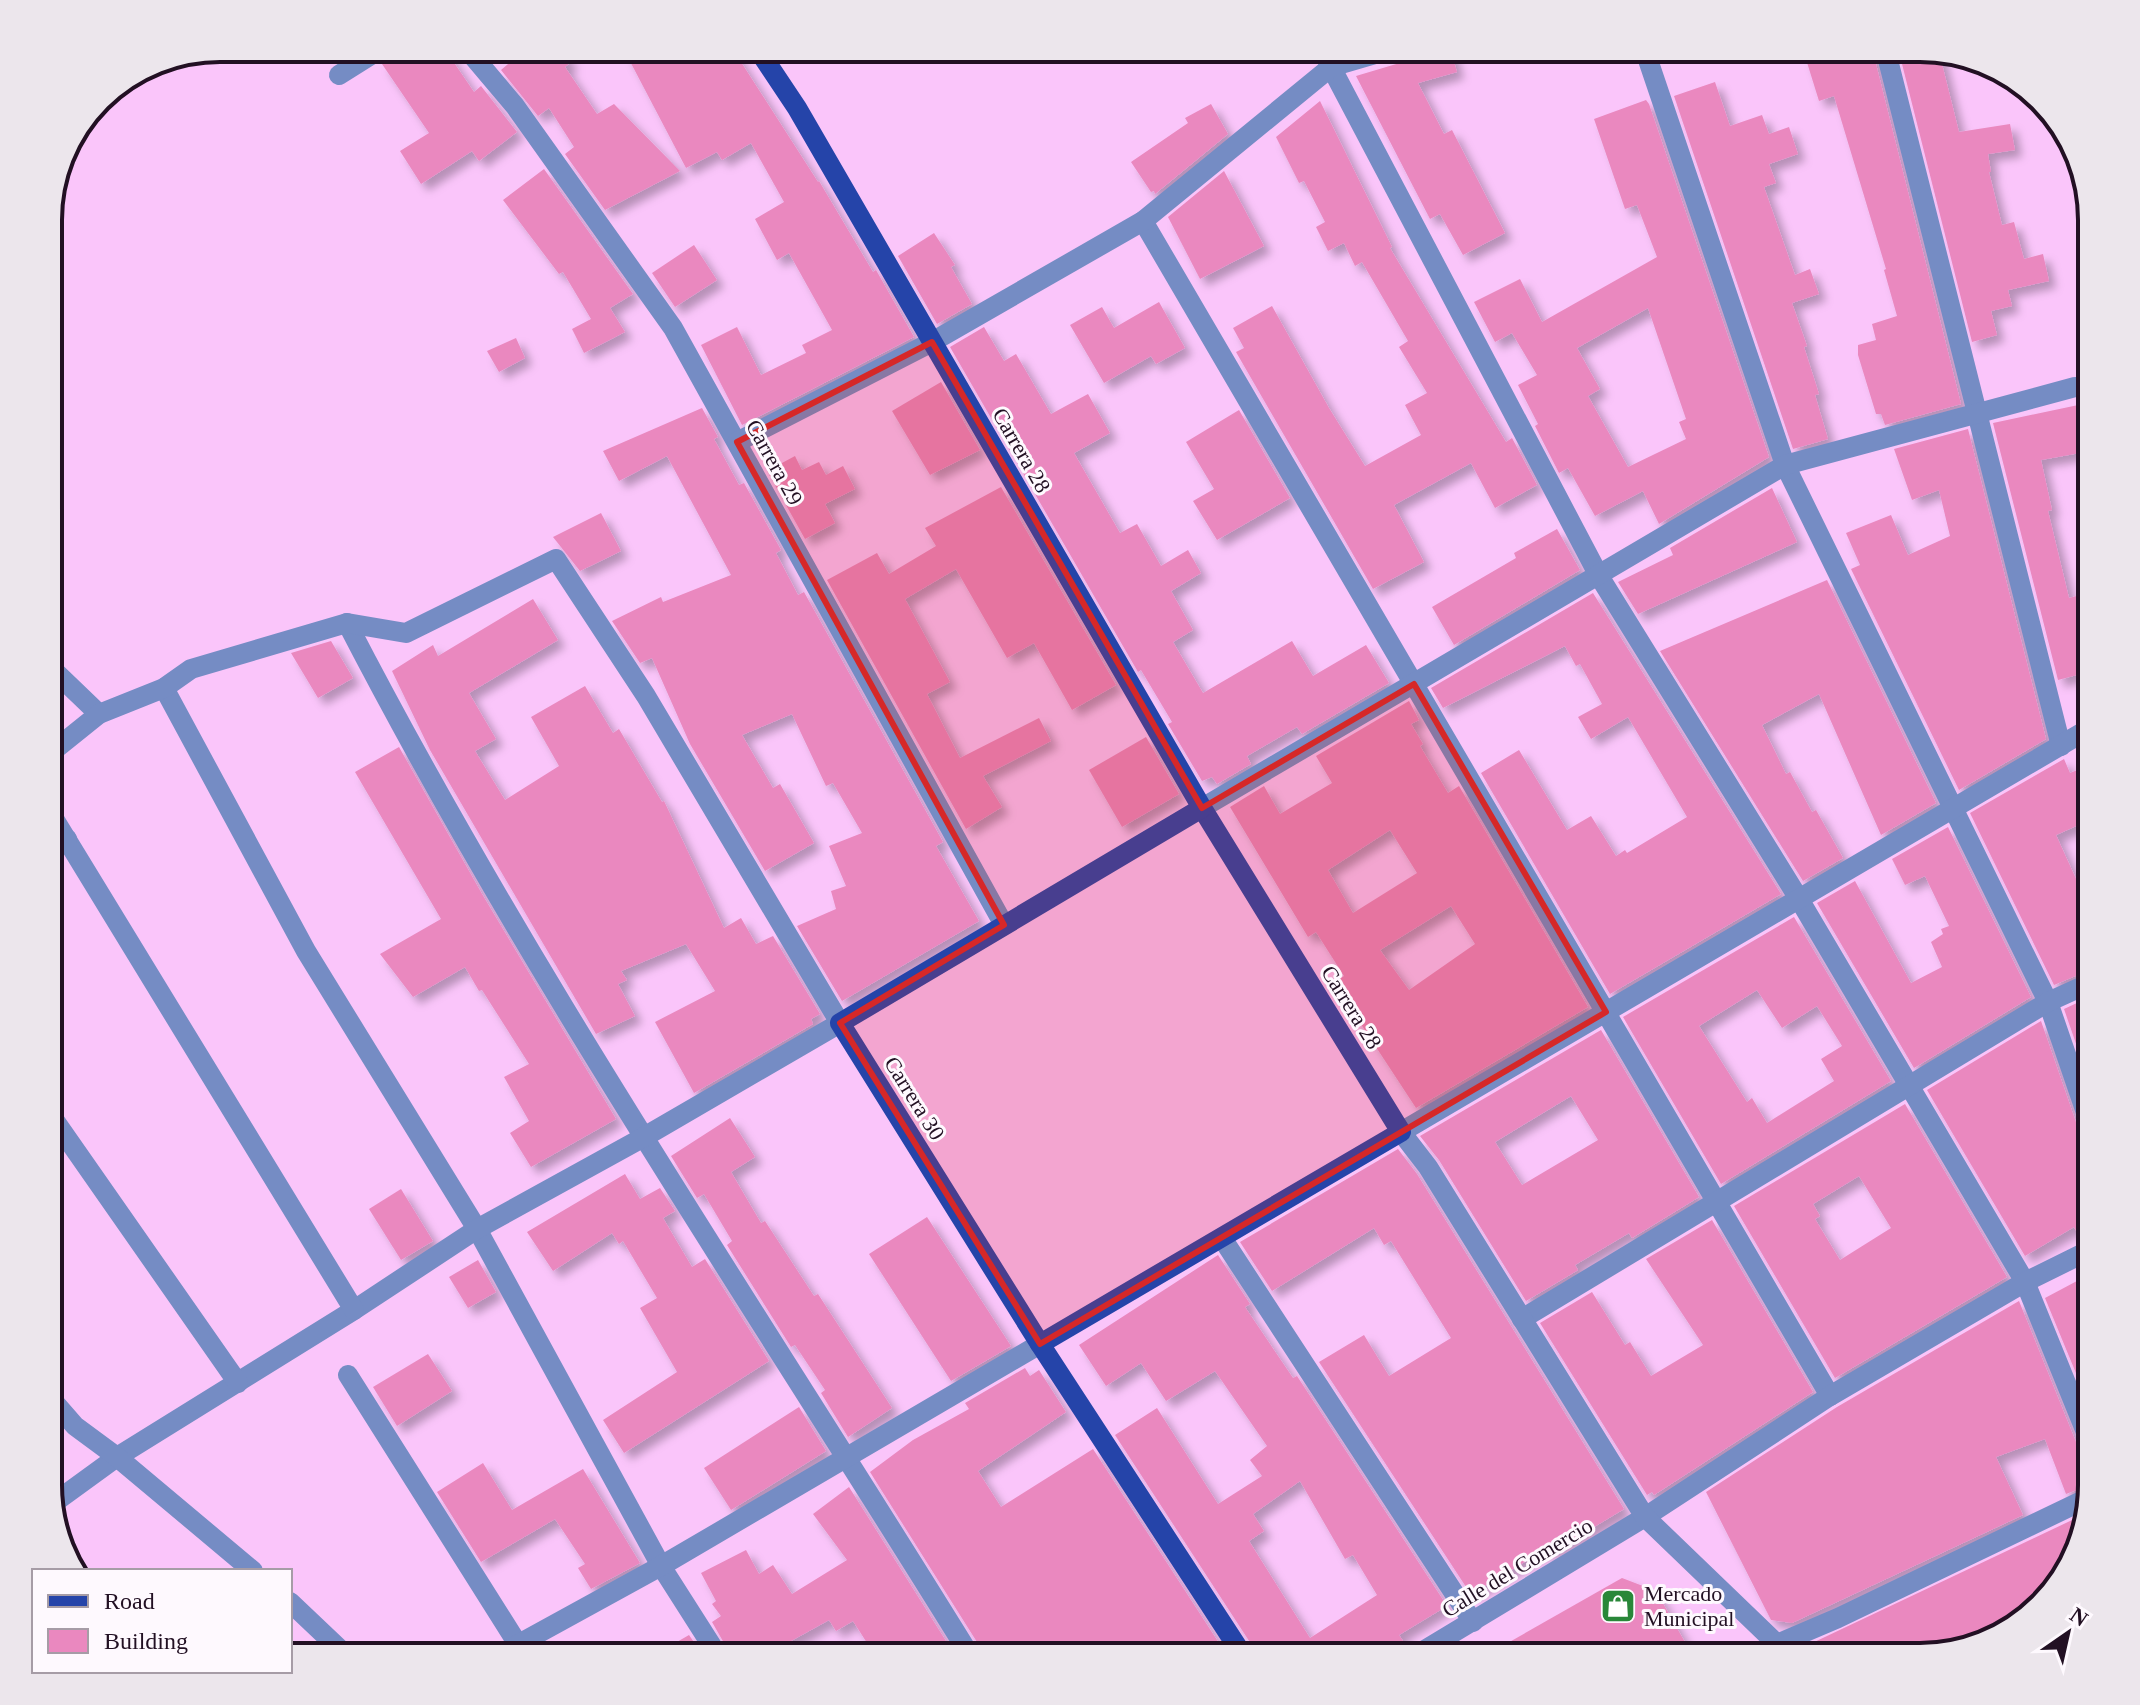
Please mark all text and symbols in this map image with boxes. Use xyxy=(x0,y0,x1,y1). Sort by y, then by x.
street label: Carrera 28 xyxy=(987,404,1056,497)
street label: Carrera 29 xyxy=(741,415,808,509)
street label: Carrera 28 xyxy=(1316,961,1387,1054)
street label: Carrera 30 xyxy=(879,1052,950,1145)
street label: Calle del Comercio xyxy=(1438,1513,1597,1622)
legend xyxy=(32,1569,292,1673)
place label: Mercado Municipal xyxy=(1644,1581,1734,1631)
shop icon: Mercado Municipal xyxy=(1599,1587,1637,1625)
text: Road xyxy=(104,1588,155,1614)
north arrow xyxy=(2028,1593,2108,1673)
text: N xyxy=(2065,1602,2093,1632)
text: Building xyxy=(104,1628,188,1654)

